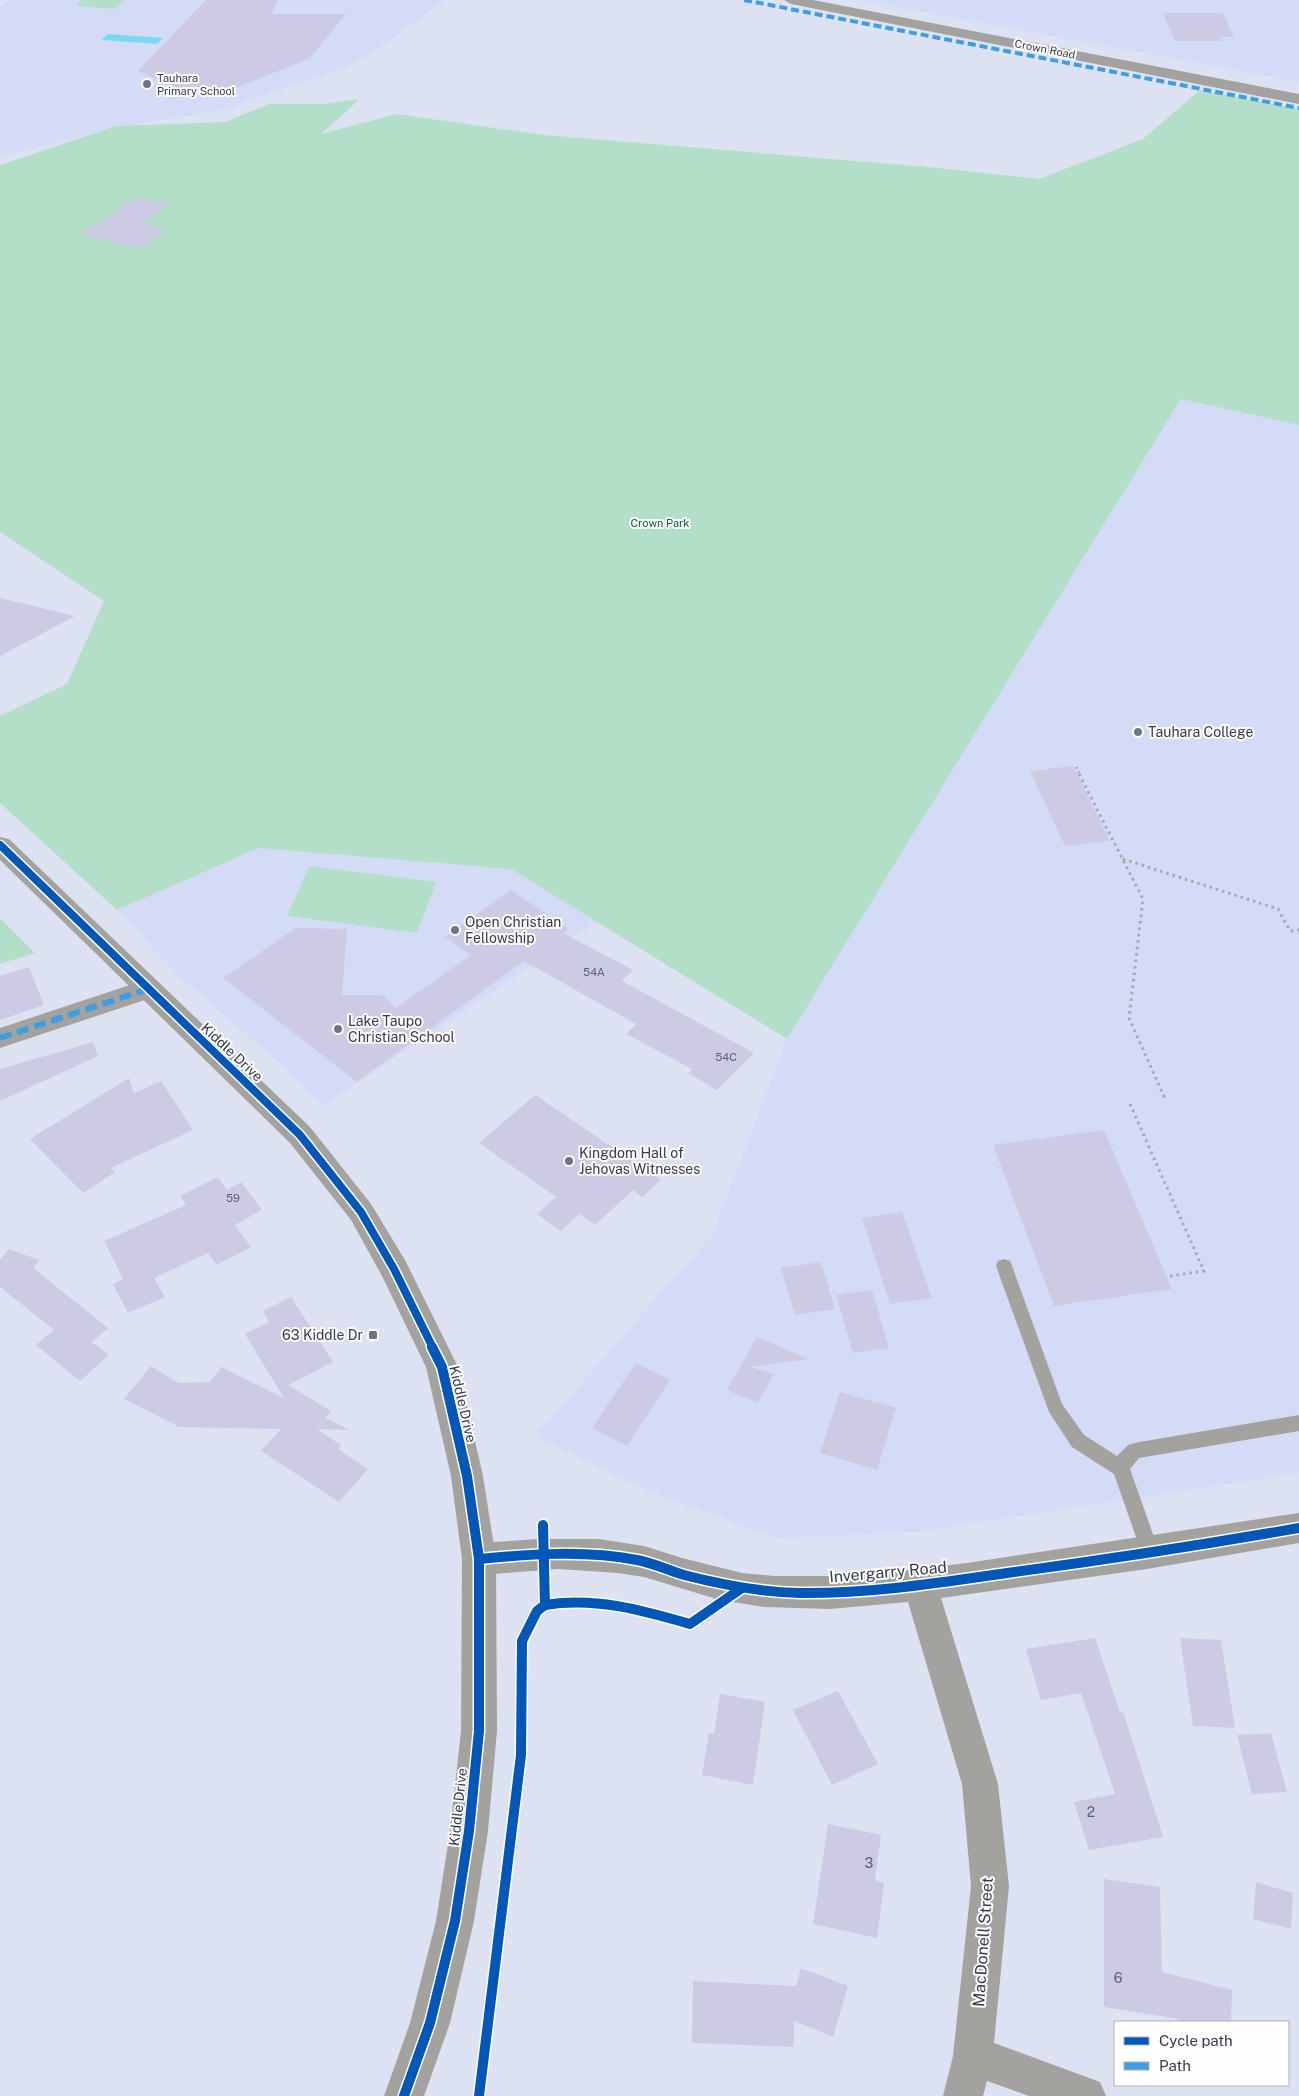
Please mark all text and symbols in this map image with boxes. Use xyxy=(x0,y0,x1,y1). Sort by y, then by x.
street label: Crown Road xyxy=(1014,37,1076,61)
place label: Tauhara Primary School xyxy=(157,72,235,97)
marker: Tauhara Primary School xyxy=(141,78,153,90)
park label: Crown Park xyxy=(631,517,690,529)
place label: Tauhara College xyxy=(1148,724,1253,740)
marker: Tauhara College xyxy=(1132,726,1144,738)
place label: Open Christian Fellowship xyxy=(465,914,561,946)
marker: Open Christian Fellowship xyxy=(449,924,461,936)
house number: 54A xyxy=(583,966,605,978)
place label: Lake Taupo Christian School xyxy=(348,1013,455,1045)
street label: Kiddle Drive xyxy=(198,1019,266,1085)
marker: Lake Taupo Christian School xyxy=(332,1023,344,1035)
house number: 54C xyxy=(715,1051,737,1063)
place label: Kingdom Hall of Jehovas Witnesses xyxy=(579,1145,700,1177)
marker: Kingdom Hall of Jehovas Witnesses xyxy=(563,1155,575,1167)
house number: 59 xyxy=(226,1192,240,1204)
place label: 63 Kiddle Dr xyxy=(282,1327,363,1343)
marker: 63 Kiddle Dr xyxy=(367,1329,379,1341)
street label: Kiddle Drive xyxy=(446,1364,480,1444)
street label: Invergarry Road xyxy=(828,1557,948,1587)
street label: Kiddle Drive xyxy=(446,1767,470,1847)
house number: 2 xyxy=(1087,1804,1095,1820)
house number: 3 xyxy=(865,1855,874,1871)
street label: MacDonell Street xyxy=(969,1876,997,2008)
house number: 6 xyxy=(1114,1970,1123,1986)
legend xyxy=(1114,2021,1289,2086)
text: Cycle path xyxy=(1159,2032,1233,2049)
text: Path xyxy=(1159,2057,1191,2074)

